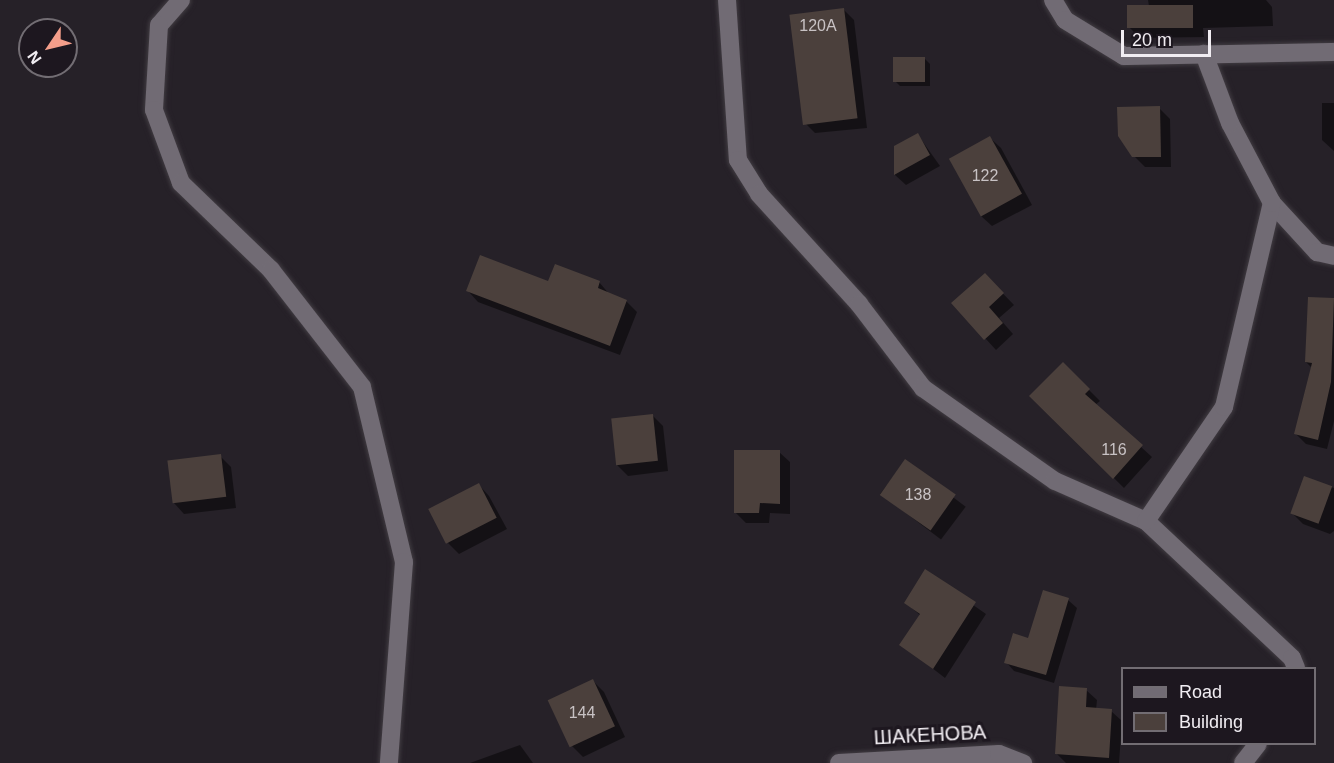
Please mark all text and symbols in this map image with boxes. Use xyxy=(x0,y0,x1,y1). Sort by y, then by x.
house number: 120А xyxy=(799,16,837,36)
north arrow xyxy=(18,18,78,78)
scale bar xyxy=(1124,18,1214,56)
text: 20 m xyxy=(1132,30,1172,50)
text: N xyxy=(24,48,45,67)
house number: 122 xyxy=(972,166,998,186)
house number: 116 xyxy=(1101,440,1127,460)
house number: 138 xyxy=(905,485,931,505)
legend xyxy=(1121,667,1316,745)
text: Road xyxy=(1179,682,1222,702)
house number: 144 xyxy=(569,703,595,723)
text: Building xyxy=(1179,712,1243,732)
street label: ШАКЕНОВА xyxy=(873,720,987,750)

